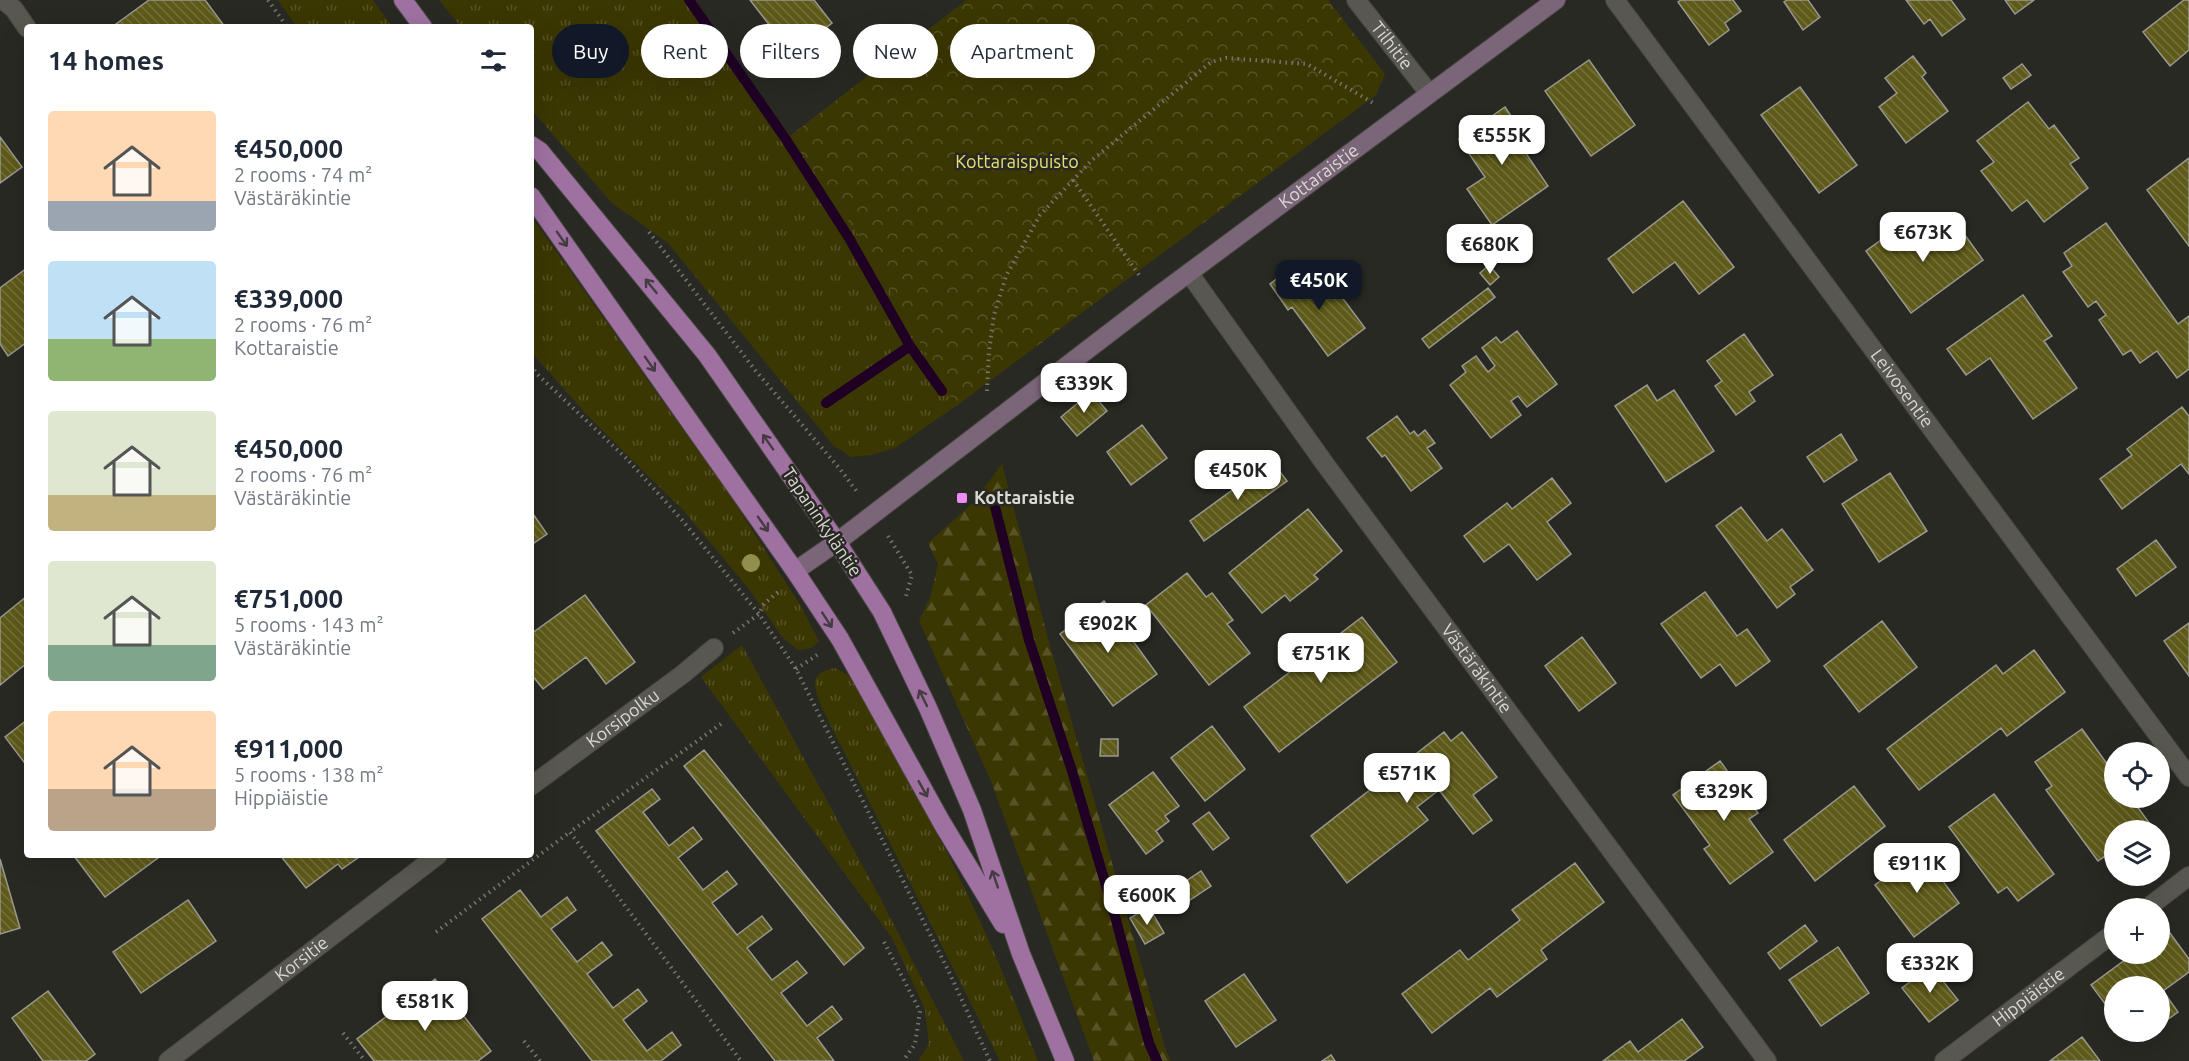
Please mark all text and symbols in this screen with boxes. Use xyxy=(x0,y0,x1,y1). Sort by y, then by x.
street label: Tilhitie xyxy=(1368,17,1418,73)
chip: Buy xyxy=(552,24,629,78)
chip: Rent xyxy=(641,24,728,78)
chip: Filters xyxy=(740,24,841,78)
chip: New xyxy=(853,24,938,78)
chip: Apartment xyxy=(950,24,1095,78)
icon: filters xyxy=(477,44,510,77)
text: 14 homes xyxy=(48,46,164,75)
pin: €555K xyxy=(1460,115,1544,166)
text: €555K xyxy=(1473,123,1531,146)
text: €450,000 xyxy=(234,134,343,163)
icon: home xyxy=(96,135,168,207)
street label: Kottaraistie xyxy=(1274,139,1362,212)
park label: Kottaraispuisto xyxy=(955,151,1079,171)
text: 2 rooms · 74 m² xyxy=(234,163,372,186)
text: Västäräkintie xyxy=(234,186,351,209)
pin: €673K xyxy=(1881,212,1965,263)
text: €673K xyxy=(1894,220,1952,243)
pin: €680K xyxy=(1448,224,1532,275)
one-way arrow xyxy=(556,231,568,247)
text: €680K xyxy=(1461,232,1519,255)
pin: €450K xyxy=(1277,260,1361,311)
text: €450K xyxy=(1290,268,1348,291)
one-way arrow xyxy=(644,278,657,294)
text: €339,000 xyxy=(234,284,343,313)
icon: home xyxy=(96,285,168,357)
text: 2 rooms · 76 m² xyxy=(234,313,372,336)
text: Kottaraistie xyxy=(234,336,339,359)
street label: Leivosentie xyxy=(1867,345,1938,431)
one-way arrow xyxy=(644,356,657,372)
pin: €339K xyxy=(1042,363,1126,414)
text: €339K xyxy=(1055,371,1113,394)
text: €450,000 xyxy=(234,434,343,463)
one-way arrow xyxy=(762,434,774,451)
icon: home xyxy=(96,435,168,507)
pin: €450K xyxy=(1196,450,1280,501)
text: €450K xyxy=(1209,458,1267,481)
text: 2 rooms · 76 m² xyxy=(234,463,372,486)
street label: Tapaninkyläntie xyxy=(779,463,867,580)
text: Västäräkintie xyxy=(234,486,351,509)
place label: Kottaraistie xyxy=(974,487,1075,507)
marker: Kottaraistie xyxy=(955,491,969,505)
one-way arrow xyxy=(757,515,769,531)
text: €751,000 xyxy=(234,584,343,613)
icon: home xyxy=(96,585,168,657)
pin: €902K xyxy=(1066,603,1150,654)
one-way arrow xyxy=(822,611,834,628)
text: €902K xyxy=(1079,611,1137,634)
text: 5 rooms · 143 m² xyxy=(234,613,384,636)
street label: Västäräkintie xyxy=(1438,620,1517,716)
pin: €751K xyxy=(1279,633,1363,684)
text: Västäräkintie xyxy=(234,636,351,659)
text: €751K xyxy=(1292,641,1350,664)
street label: Korsipolku xyxy=(582,684,662,751)
one-way arrow xyxy=(917,689,929,707)
text: €911,000 xyxy=(234,734,343,763)
icon: home xyxy=(96,735,168,807)
map controls xyxy=(2104,742,2170,1042)
button: locate xyxy=(2104,742,2170,808)
pin: €571K xyxy=(1365,753,1449,804)
text: €571K xyxy=(1378,761,1436,784)
text: 5 rooms · 138 m² xyxy=(234,763,384,786)
pin: €329K xyxy=(1682,771,1766,822)
text: €329K xyxy=(1695,779,1753,802)
one-way arrow xyxy=(918,781,930,798)
text: Hippiäistie xyxy=(234,786,329,809)
button: layers xyxy=(2104,820,2170,886)
pin: €911K xyxy=(1875,843,1959,894)
text: €911K xyxy=(1888,851,1946,874)
one-way arrow xyxy=(989,870,1000,889)
pin: €600K xyxy=(1105,875,1189,926)
text: €600K xyxy=(1118,883,1176,906)
button: + xyxy=(2104,898,2170,964)
street label: Korsitie xyxy=(270,932,332,985)
pin: €332K xyxy=(1888,943,1972,994)
text: €332K xyxy=(1901,951,1959,974)
street label: Hippiäistie xyxy=(1988,963,2068,1030)
button: − xyxy=(2104,976,2170,1042)
pin: €581K xyxy=(383,981,467,1032)
text: €581K xyxy=(396,989,454,1012)

